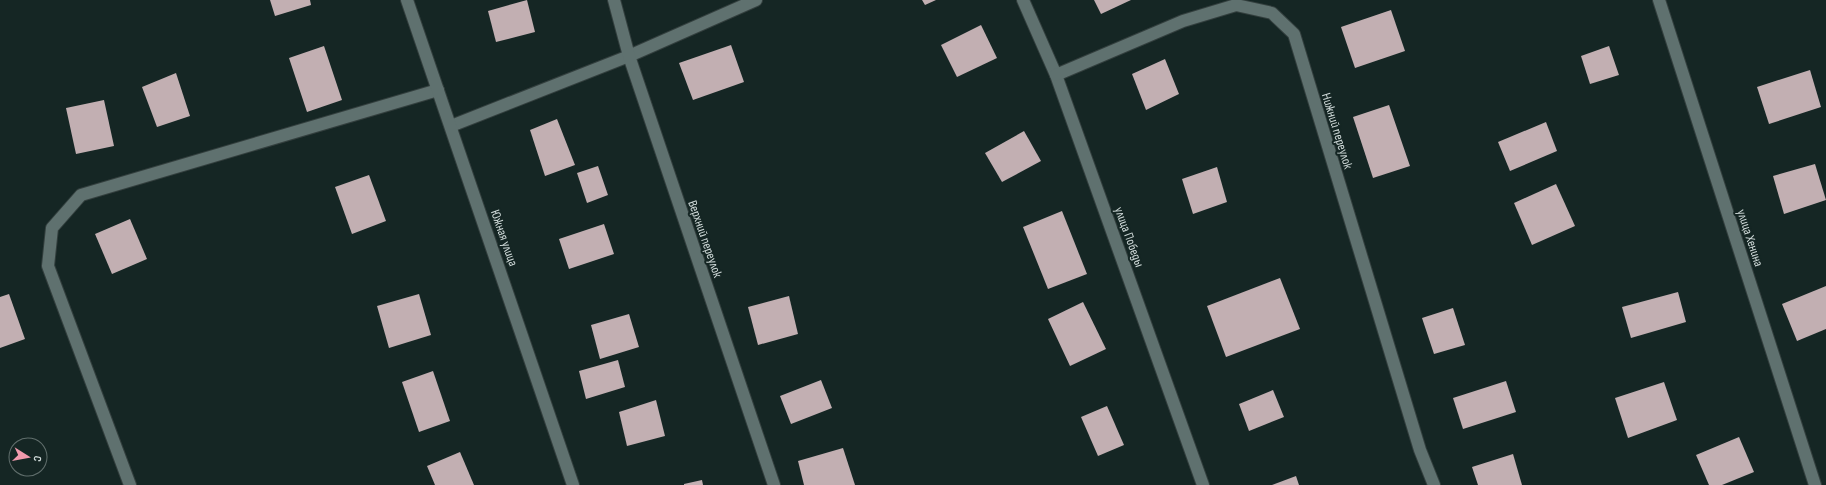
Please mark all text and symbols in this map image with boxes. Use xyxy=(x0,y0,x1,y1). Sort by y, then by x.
street label: Нижний переулок xyxy=(1318,91,1356,171)
street label: Верхний переулок xyxy=(684,198,726,280)
street label: улица Победы xyxy=(1111,205,1147,269)
street label: улица Хенина xyxy=(1733,207,1767,269)
street label: Южная улица xyxy=(487,208,521,268)
north arrow xyxy=(8,437,48,477)
text: С xyxy=(30,455,44,463)

